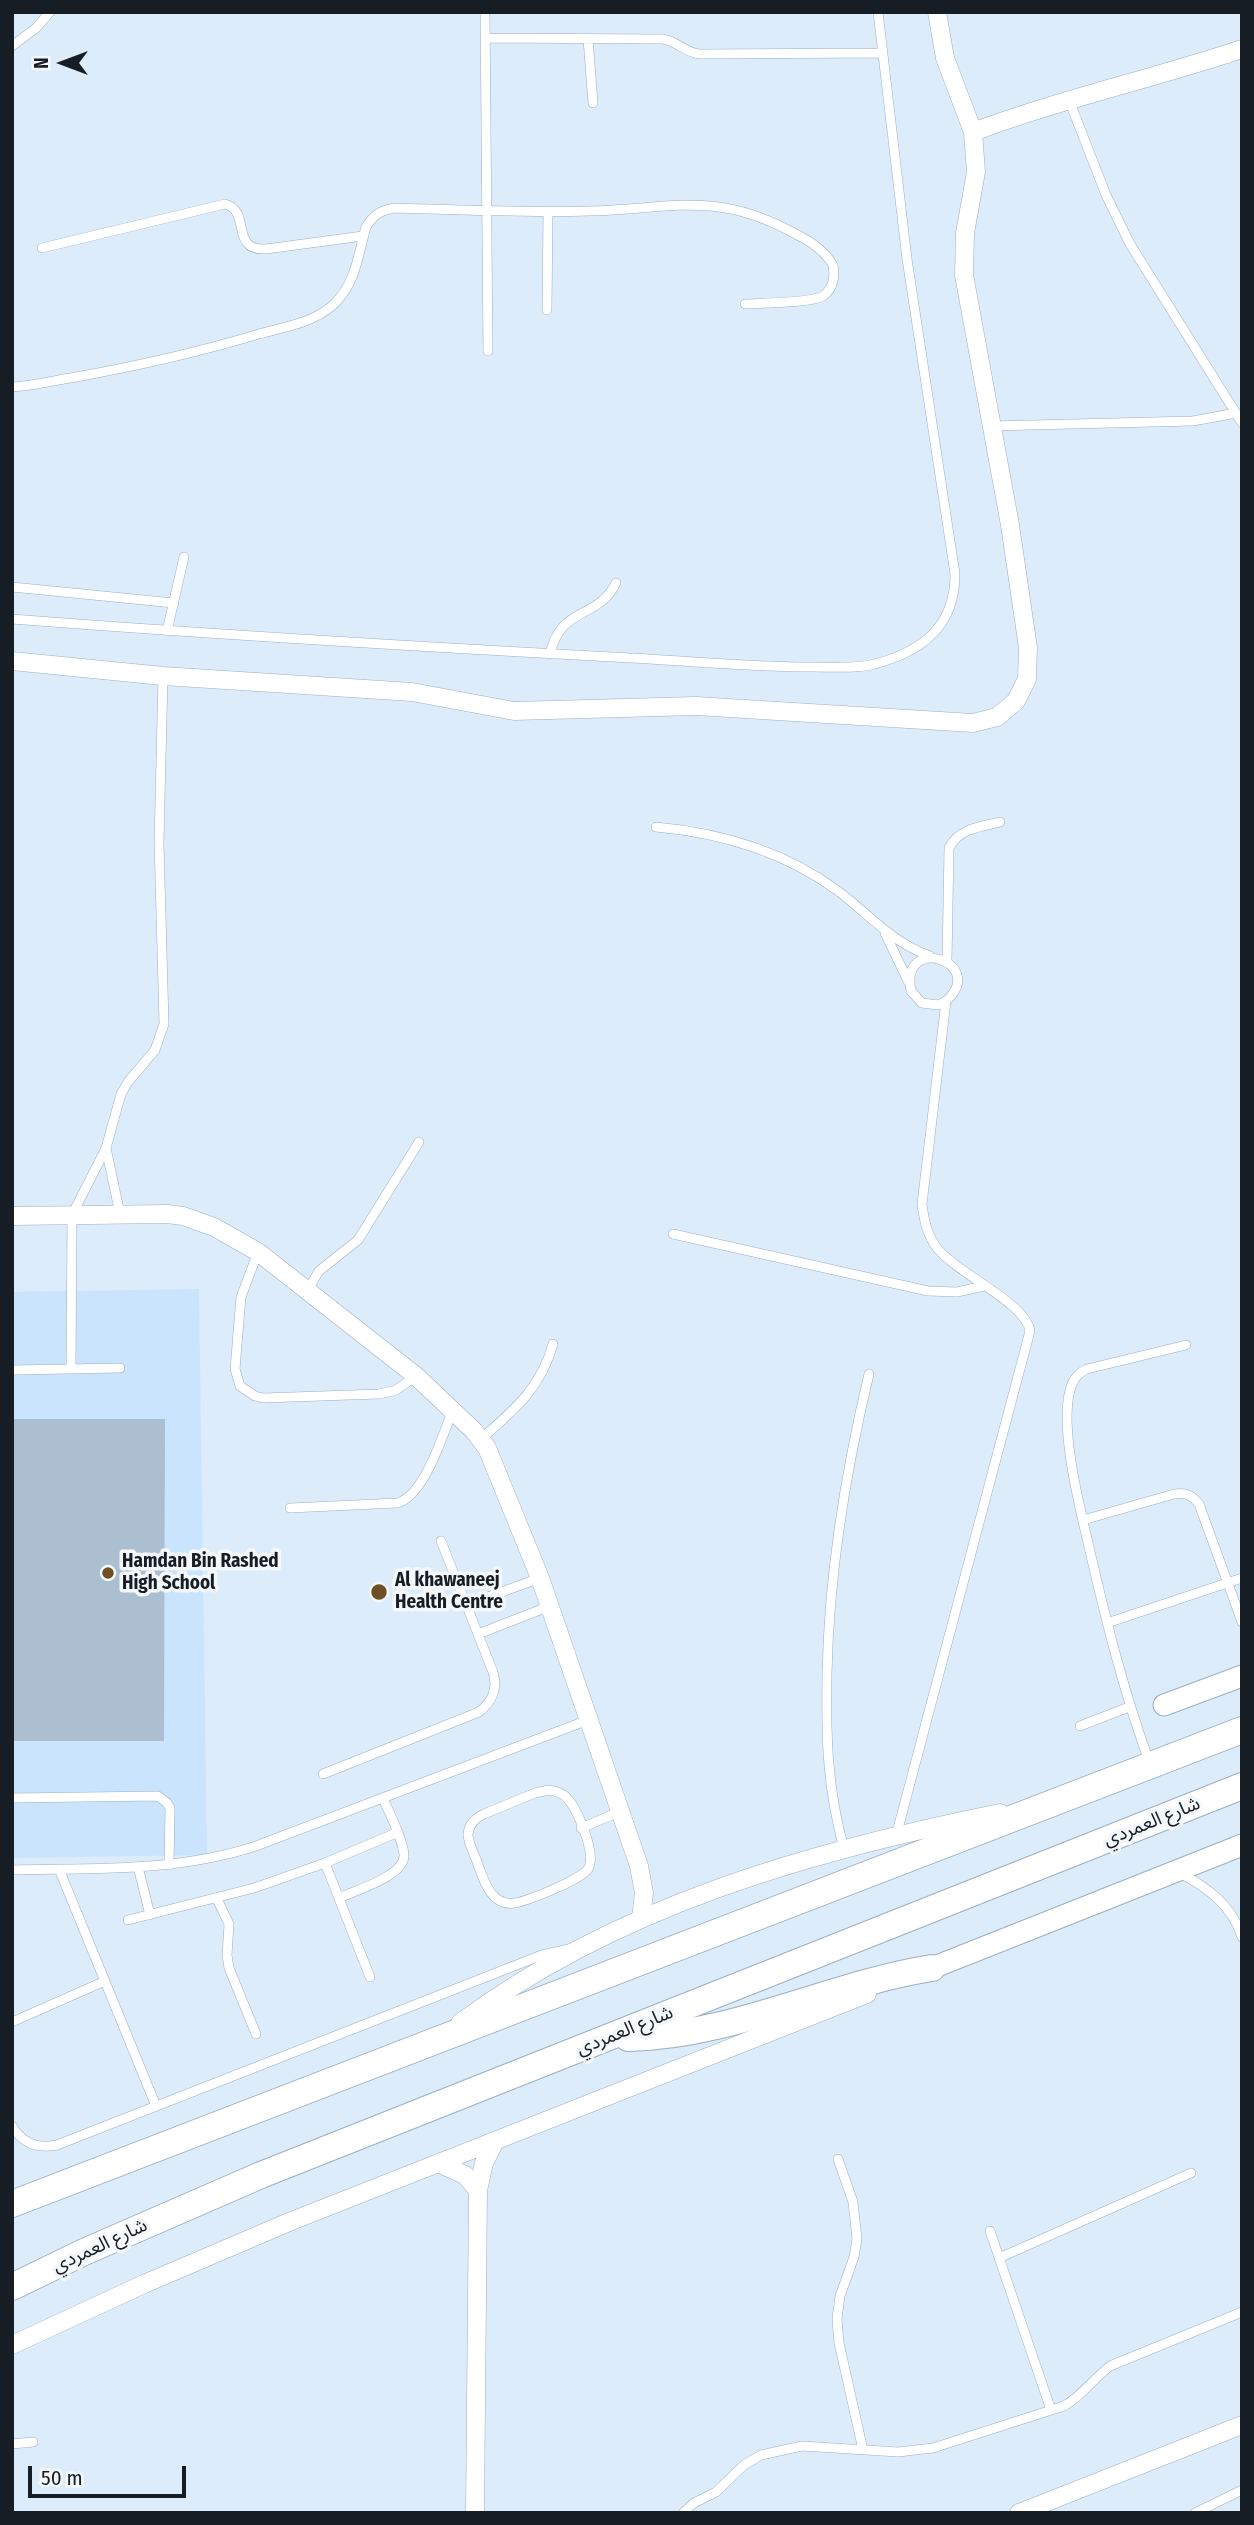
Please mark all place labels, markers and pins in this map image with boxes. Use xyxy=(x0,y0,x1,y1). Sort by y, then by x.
place label: Hamdan Bin Rashed High School xyxy=(122,1551,279,1595)
marker: Hamdan Bin Rashed High School xyxy=(100,1565,116,1581)
place label: Al khawaneej Health Centre xyxy=(395,1570,503,1614)
marker: Al khawaneej Health Centre xyxy=(369,1582,389,1602)

